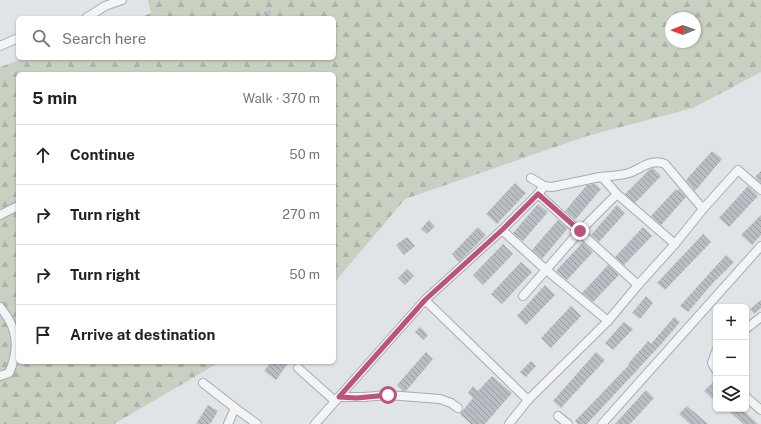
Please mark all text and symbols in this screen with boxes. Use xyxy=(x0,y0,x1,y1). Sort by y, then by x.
north arrow xyxy=(665,12,701,48)
search box xyxy=(16,16,336,60)
icon: search xyxy=(30,27,52,49)
text: Search here xyxy=(62,30,146,47)
text: 5 min xyxy=(32,88,77,108)
text: Walk · 370 m xyxy=(243,91,320,106)
icon: ahead xyxy=(32,144,54,166)
text: Continue xyxy=(70,146,135,163)
text: 50 m xyxy=(289,147,320,162)
icon: right xyxy=(32,204,54,226)
text: Turn right xyxy=(70,206,140,223)
text: 270 m xyxy=(282,207,320,222)
route end xyxy=(571,222,589,240)
icon: right xyxy=(32,264,54,286)
text: Turn right xyxy=(70,266,140,283)
text: 50 m xyxy=(289,267,320,282)
map controls xyxy=(713,304,749,412)
button: + xyxy=(713,304,749,340)
icon: arrive xyxy=(32,324,54,346)
text: Arrive at destination xyxy=(70,326,215,343)
button: − xyxy=(713,340,749,376)
button: layers xyxy=(713,376,749,412)
route start xyxy=(379,386,397,404)

